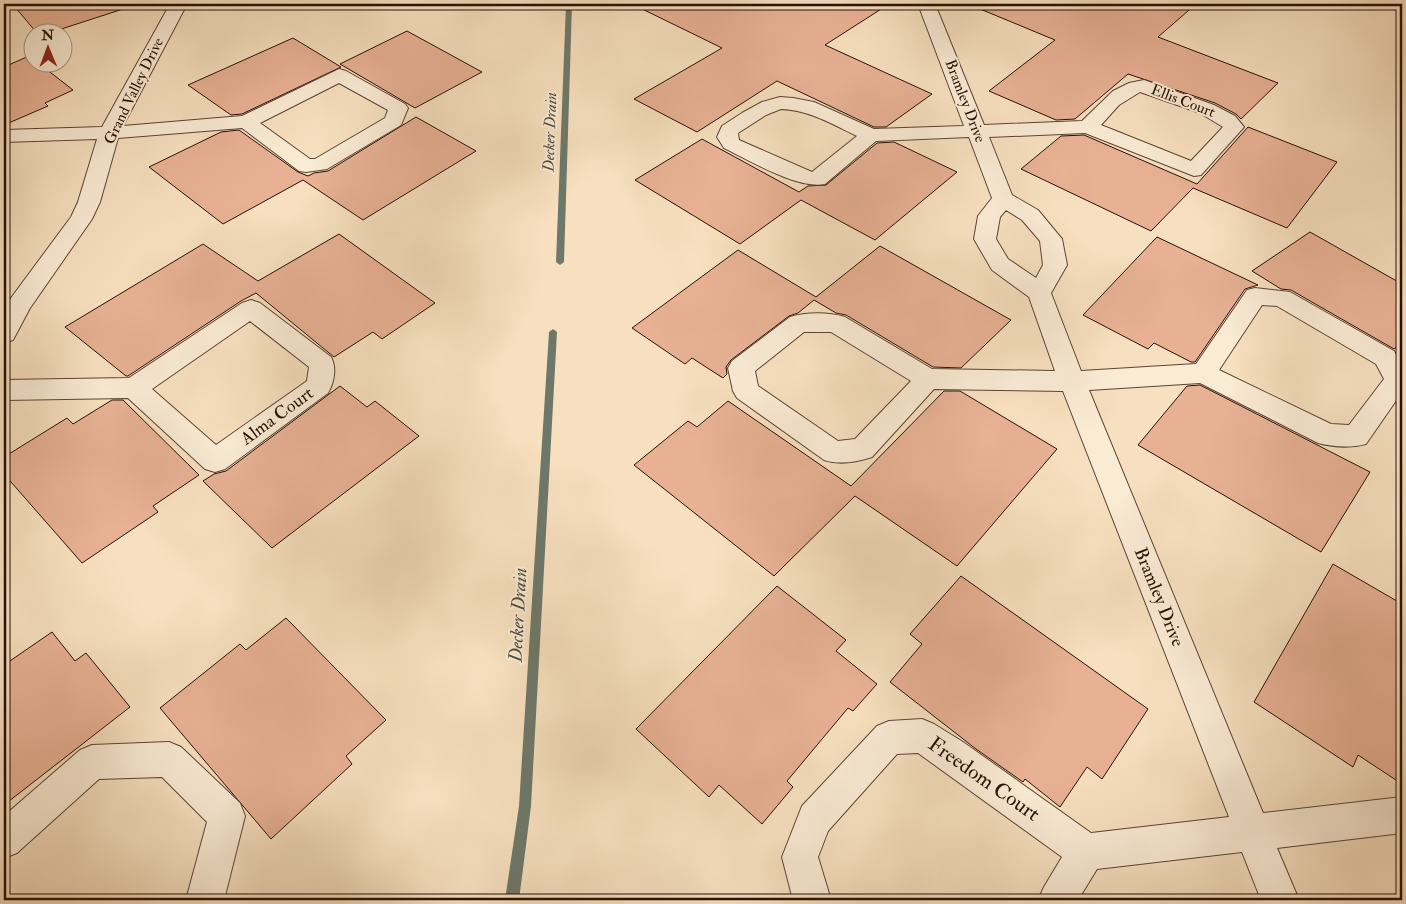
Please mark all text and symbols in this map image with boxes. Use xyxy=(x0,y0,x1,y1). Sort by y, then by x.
north arrow xyxy=(22,22,72,72)
text: N xyxy=(40,27,55,44)
street label: Grand Valley Drive xyxy=(100,35,168,147)
street label: Bramley Drive xyxy=(940,57,990,145)
street label: Ellis Court xyxy=(1148,80,1218,122)
water label: Decker Drain xyxy=(539,92,561,173)
street label: Alma Court xyxy=(235,382,318,451)
street label: Bramley Drive xyxy=(1129,544,1189,650)
water label: Decker Drain xyxy=(503,567,532,664)
street label: Freedom Court xyxy=(923,731,1045,827)

